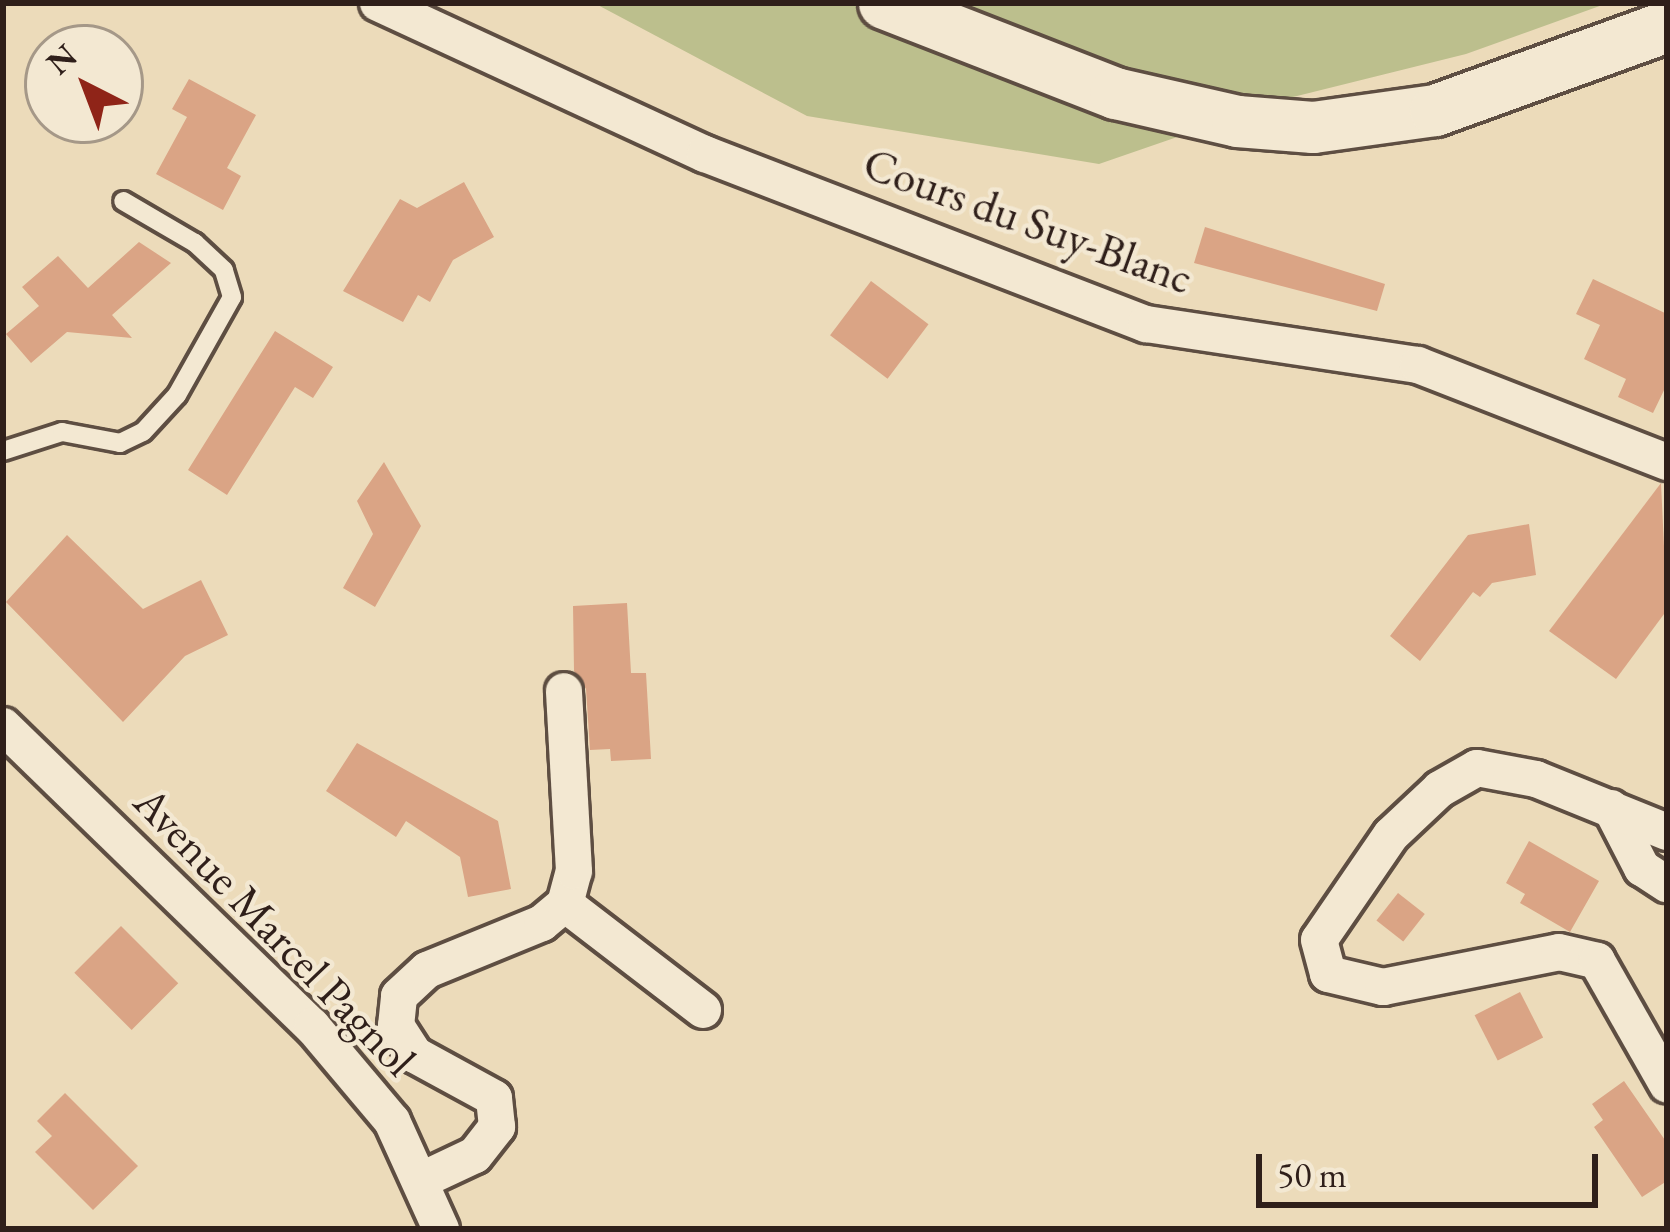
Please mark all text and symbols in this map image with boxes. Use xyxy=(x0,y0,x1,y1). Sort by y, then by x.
north arrow xyxy=(24,24,144,144)
text: N xyxy=(37,34,86,84)
street label: Cours du Suy-Blanc xyxy=(856,136,1200,306)
street label: Avenue Marcel Pagnol xyxy=(123,775,427,1087)
scale bar xyxy=(1262,1130,1604,1204)
text: 50 m xyxy=(1277,1151,1347,1198)

